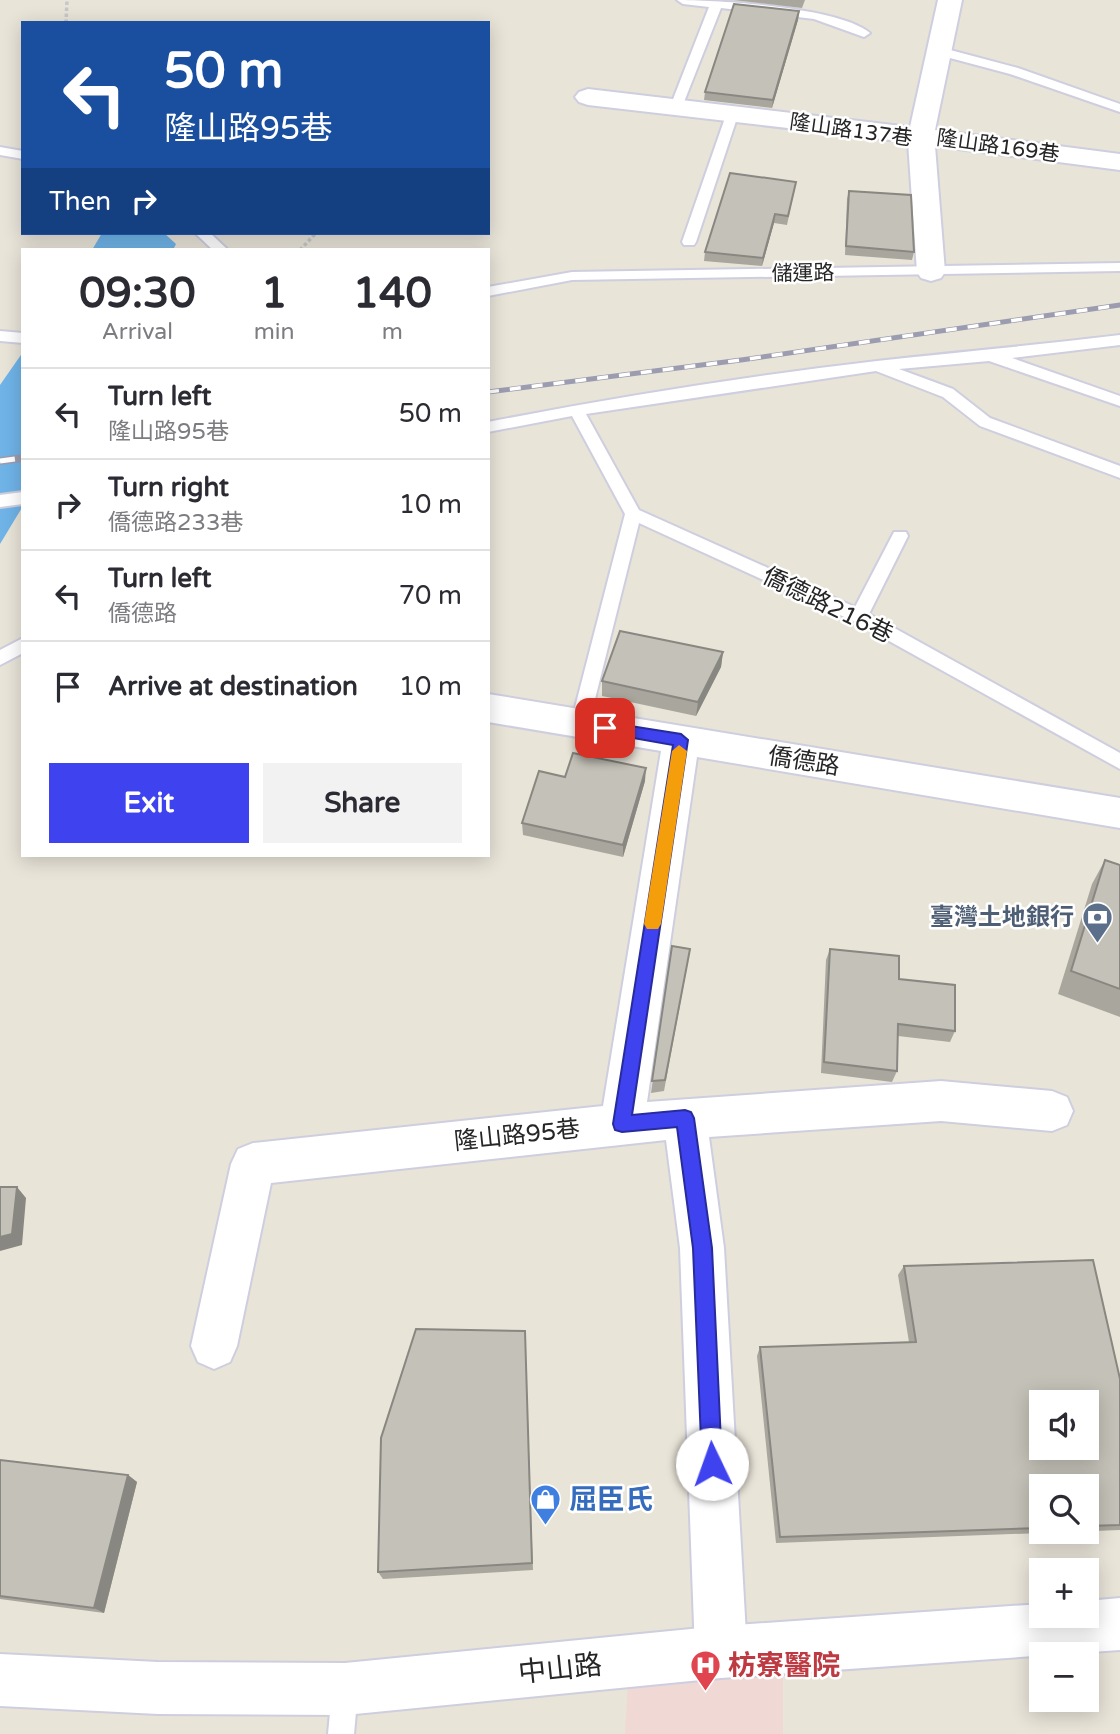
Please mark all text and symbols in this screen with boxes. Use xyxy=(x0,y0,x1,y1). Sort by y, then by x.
text: 50 m xyxy=(164,42,283,101)
icon: left xyxy=(49,49,140,140)
text: 隆山路95巷 xyxy=(164,110,332,148)
street label: 隆山路137巷 xyxy=(788,110,914,151)
street label: 隆山路169巷 xyxy=(935,126,1061,167)
icon: right xyxy=(125,182,163,220)
text: Then xyxy=(49,186,111,217)
street label: 儲運路 xyxy=(771,260,835,287)
text: 09:30 xyxy=(79,268,196,319)
text: 1 xyxy=(261,268,287,319)
text: 140 xyxy=(353,268,432,319)
text: Arrival xyxy=(102,318,173,346)
text: min xyxy=(254,318,295,346)
text: m xyxy=(382,318,403,346)
text: Turn left xyxy=(108,381,211,412)
icon: left xyxy=(49,395,87,433)
text: 50 m xyxy=(399,398,462,429)
text: 隆山路95巷 xyxy=(108,418,229,446)
text: Turn right xyxy=(108,472,229,503)
icon: right xyxy=(49,486,87,524)
text: 10 m xyxy=(399,489,462,520)
text: 僑德路233巷 xyxy=(108,509,243,537)
street label: 僑德路216巷 xyxy=(758,561,898,649)
text: Turn left xyxy=(108,563,211,594)
icon: left xyxy=(49,577,87,615)
text: 70 m xyxy=(399,580,462,611)
text: 僑德路 xyxy=(108,600,177,628)
icon: arrive xyxy=(49,668,87,706)
text: Arrive at destination xyxy=(108,671,358,702)
text: 10 m xyxy=(399,671,462,702)
pin xyxy=(575,698,635,758)
icon: arrive xyxy=(586,709,624,747)
street label: 僑德路 xyxy=(766,742,842,781)
button: Exit xyxy=(49,763,249,843)
button: Share xyxy=(263,763,462,843)
bank icon: 臺灣土地銀行 xyxy=(1080,900,1114,944)
place label: 臺灣土地銀行 xyxy=(930,903,1074,932)
street label: 隆山路95巷 xyxy=(453,1114,581,1157)
map controls xyxy=(1029,1390,1099,1712)
button: sound xyxy=(1029,1390,1099,1460)
position arrow xyxy=(675,1427,749,1501)
button: search xyxy=(1029,1474,1099,1544)
shop icon: 屈臣氏 xyxy=(529,1482,563,1526)
place label: 屈臣氏 xyxy=(569,1483,653,1517)
button: + xyxy=(1029,1558,1099,1628)
button: − xyxy=(1029,1642,1099,1712)
street label: 中山路 xyxy=(517,1648,604,1690)
hospital icon: 枋寮醫院 xyxy=(688,1648,722,1692)
place label: 枋寮醫院 xyxy=(728,1649,840,1683)

